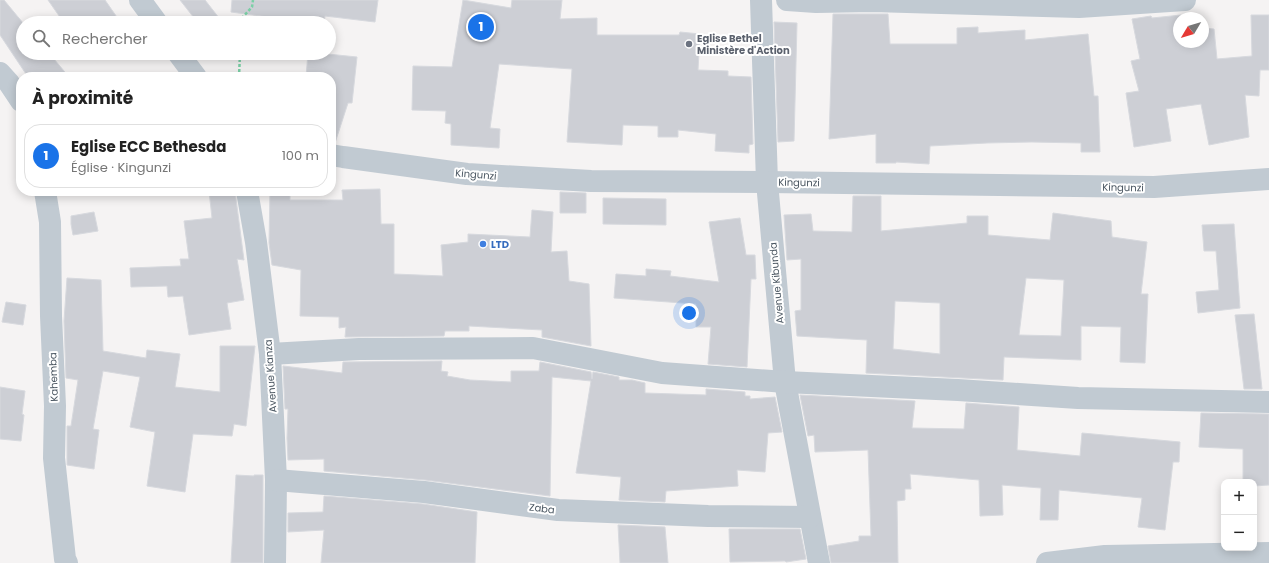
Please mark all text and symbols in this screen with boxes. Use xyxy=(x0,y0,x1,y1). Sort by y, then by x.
pin: 1 xyxy=(468,12,494,42)
north arrow xyxy=(1173,12,1209,48)
search box xyxy=(16,16,336,60)
icon: search xyxy=(30,27,52,49)
text: Rechercher xyxy=(62,28,148,49)
place label: Eglise Bethel Ministère d'Action xyxy=(697,31,790,58)
marker: Eglise Bethel Ministère d'Action xyxy=(684,39,694,49)
text: À proximité xyxy=(32,86,133,110)
text: Eglise ECC Bethesda xyxy=(71,136,226,157)
text: 1 xyxy=(44,146,48,165)
text: 100 m xyxy=(282,146,319,165)
text: Église · Kingunzi xyxy=(71,158,171,177)
street label: Kingunzi xyxy=(455,165,497,184)
street label: Kingunzi xyxy=(778,175,820,190)
street label: Kingunzi xyxy=(1102,180,1144,195)
place label: LTD xyxy=(491,237,509,252)
marker: LTD xyxy=(478,239,488,249)
street label: Avenue Kibunda xyxy=(765,242,788,324)
your location xyxy=(679,303,699,323)
street label: Avenue Kianza xyxy=(260,339,281,413)
street label: Kahemba xyxy=(45,352,62,402)
map controls xyxy=(1221,479,1257,551)
button: + xyxy=(1221,479,1257,515)
street label: Zaba xyxy=(528,499,556,518)
button: − xyxy=(1221,515,1257,551)

